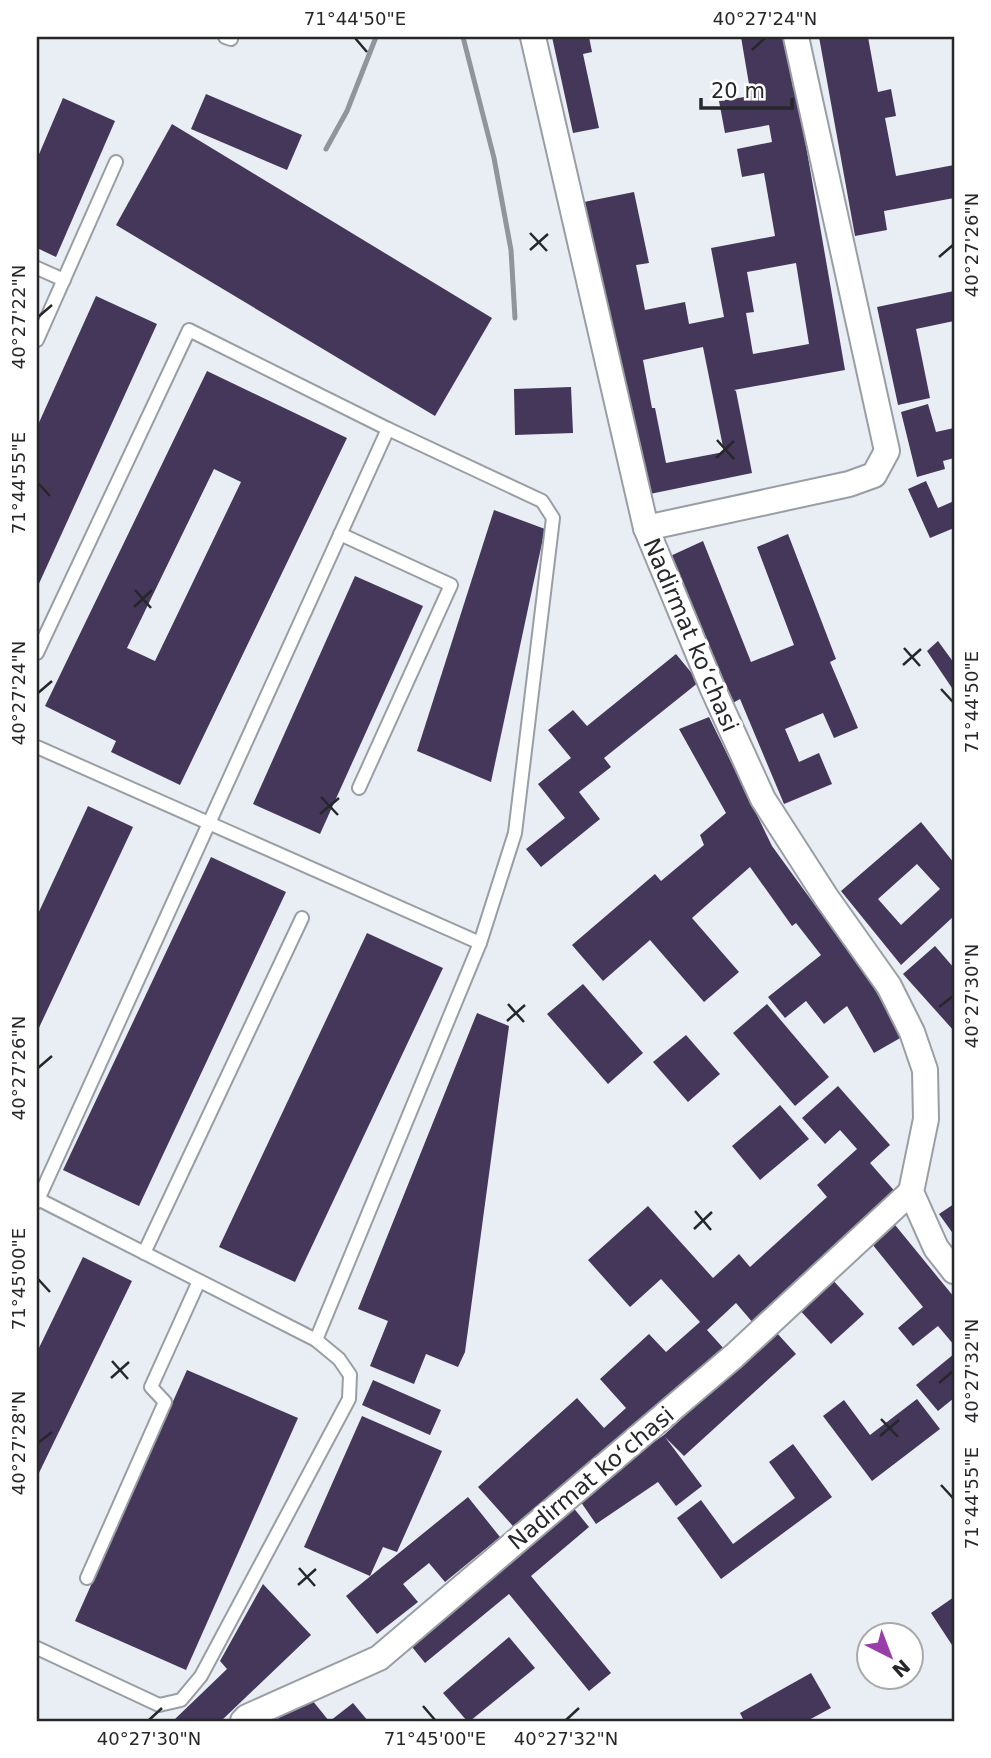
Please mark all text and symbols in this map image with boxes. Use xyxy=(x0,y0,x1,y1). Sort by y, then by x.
text: 71°44'50"E xyxy=(304,8,406,29)
text: 40°27'24"N xyxy=(713,8,817,29)
scale bar xyxy=(701,66,792,110)
text: 20 m xyxy=(711,79,765,103)
text: 40°27'26"N xyxy=(961,193,982,297)
text: 40°27'22"N xyxy=(8,265,29,369)
text: 71°44'55"E xyxy=(8,432,29,534)
street label: Nadirmat koʻchasi xyxy=(638,534,744,736)
text: 40°27'24"N xyxy=(8,641,29,745)
text: 71°44'50"E xyxy=(961,651,982,753)
text: 40°27'30"N xyxy=(961,944,982,1048)
text: 40°27'26"N xyxy=(8,1016,29,1120)
text: 71°45'00"E xyxy=(8,1228,29,1330)
text: 40°27'32"N xyxy=(961,1319,982,1423)
text: 40°27'28"N xyxy=(8,1391,29,1495)
street label: Nadirmat koʻchasi xyxy=(503,1401,679,1555)
text: 71°44'55"E xyxy=(961,1447,982,1549)
north arrow xyxy=(855,1622,925,1692)
text: N xyxy=(888,1655,915,1682)
text: 40°27'30"N xyxy=(97,1728,201,1749)
text: 71°45'00"E xyxy=(384,1728,486,1749)
text: 40°27'32"N xyxy=(514,1728,618,1749)

